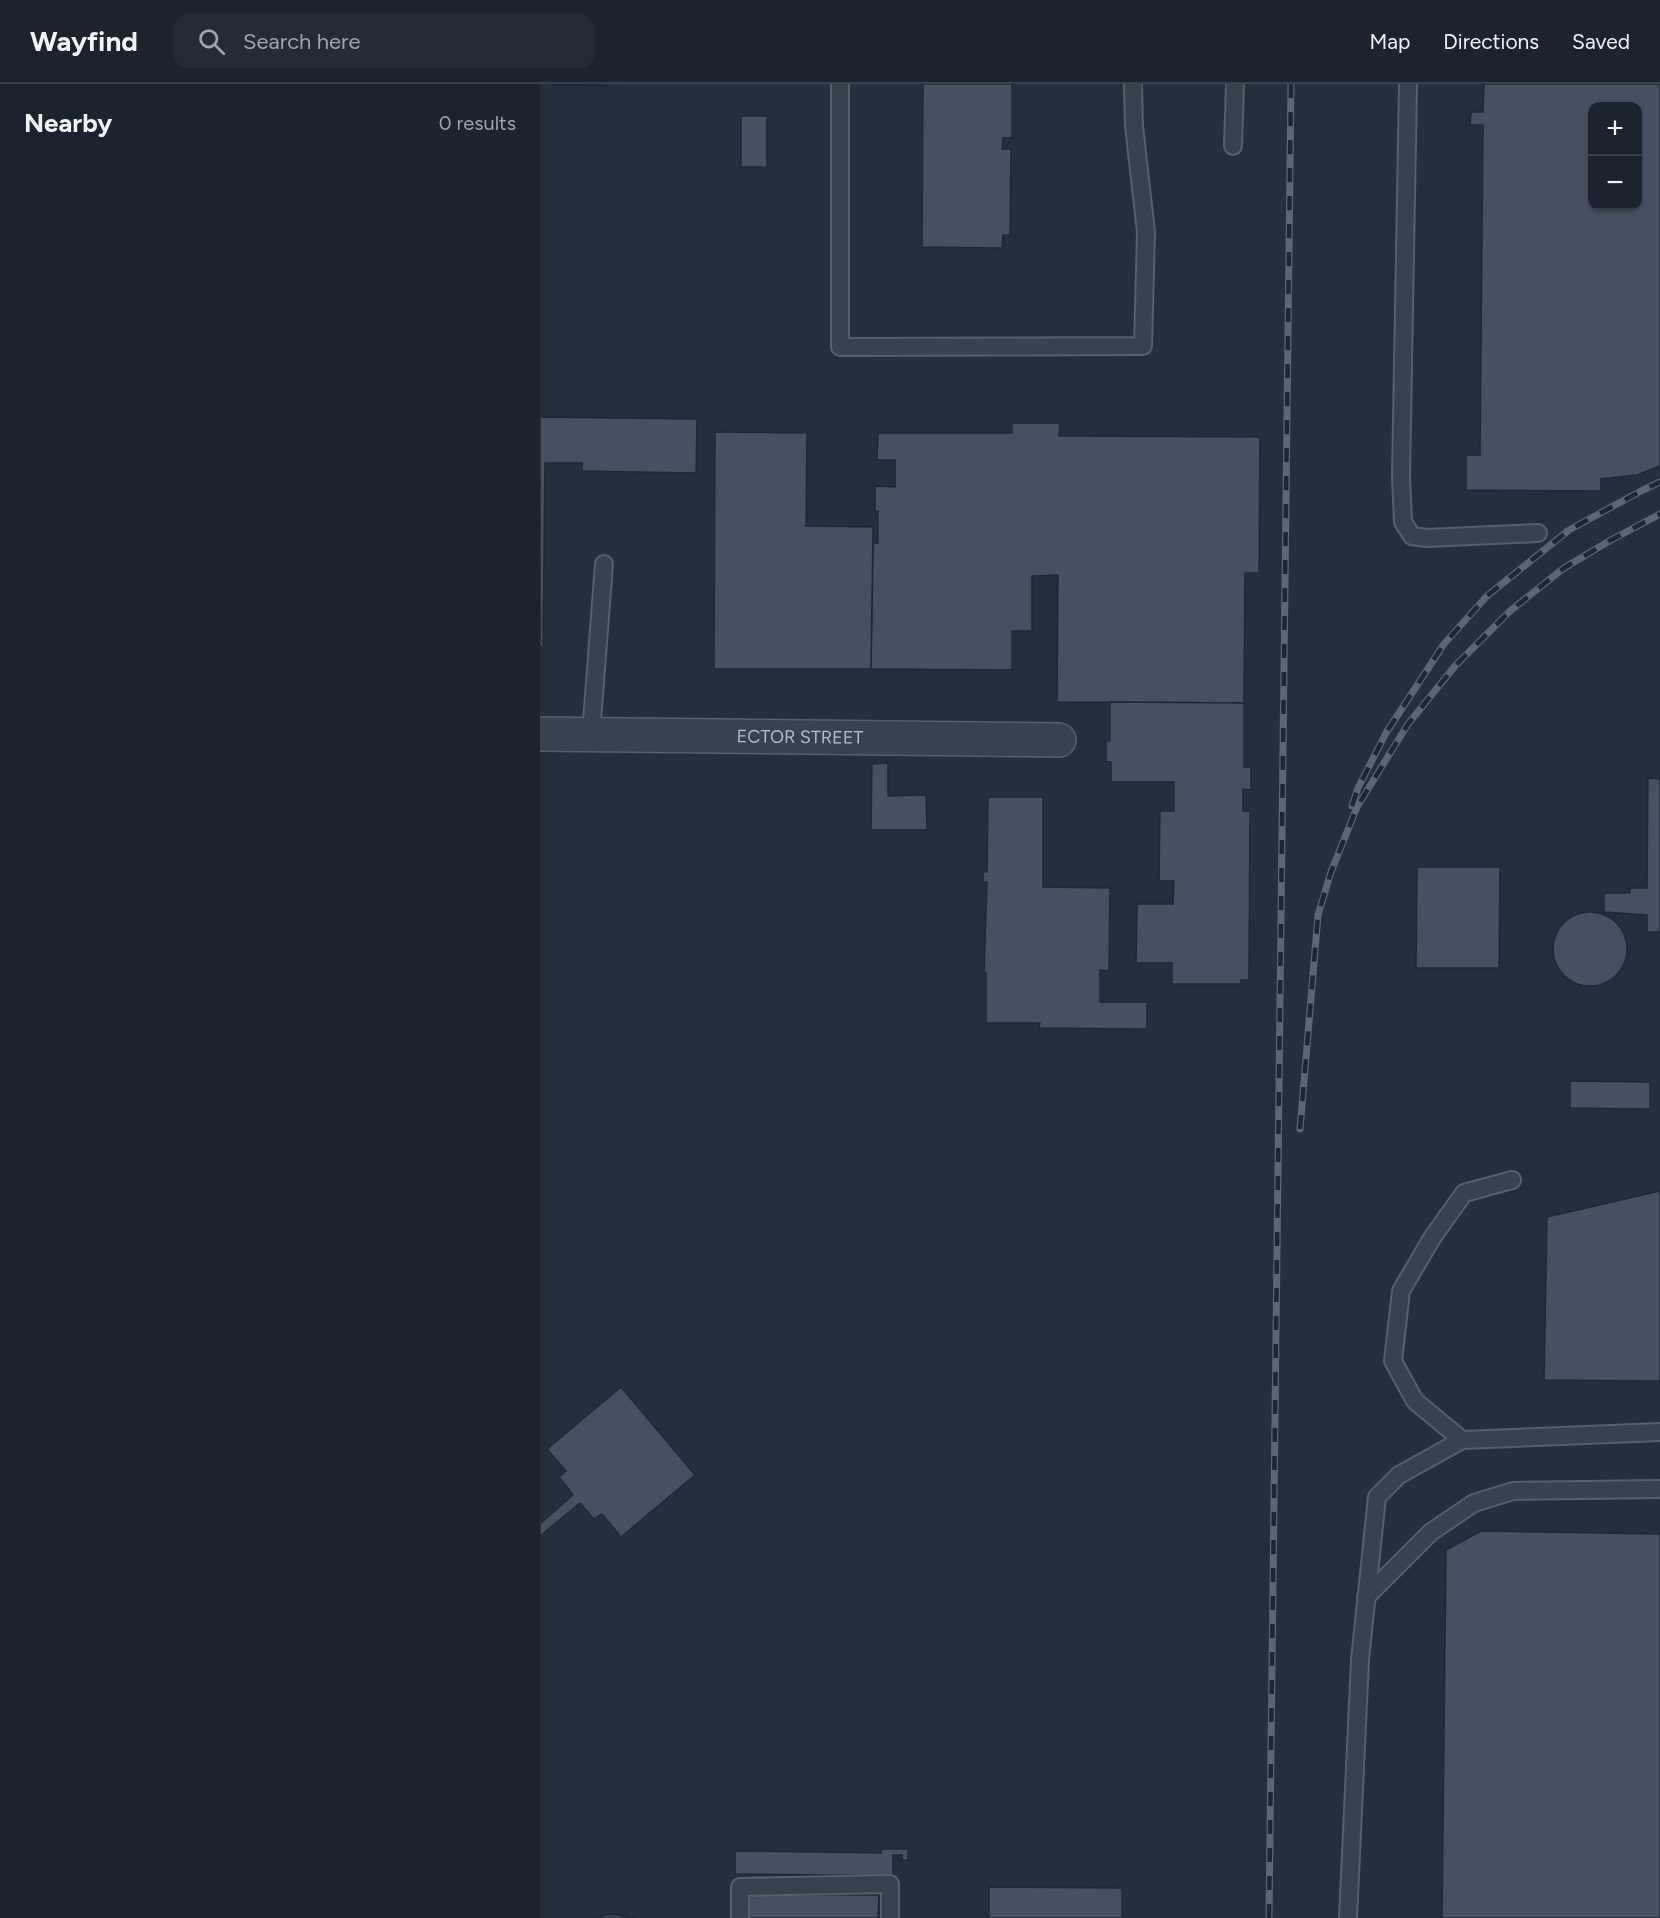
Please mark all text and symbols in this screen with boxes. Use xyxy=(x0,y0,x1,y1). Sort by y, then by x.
search box xyxy=(174,14,594,68)
text: Wayfind xyxy=(30,24,138,58)
icon: search xyxy=(195,25,228,58)
text: Search here xyxy=(243,28,361,55)
text: Map xyxy=(1369,29,1410,54)
text: Directions xyxy=(1443,29,1539,54)
text: Saved xyxy=(1572,29,1630,54)
map controls xyxy=(1588,102,1642,210)
button: + xyxy=(1588,102,1642,156)
text: Nearby xyxy=(24,107,112,139)
text: 0 results xyxy=(439,111,516,135)
button: − xyxy=(1588,156,1642,210)
street label: ECTOR STREET xyxy=(736,725,864,749)

